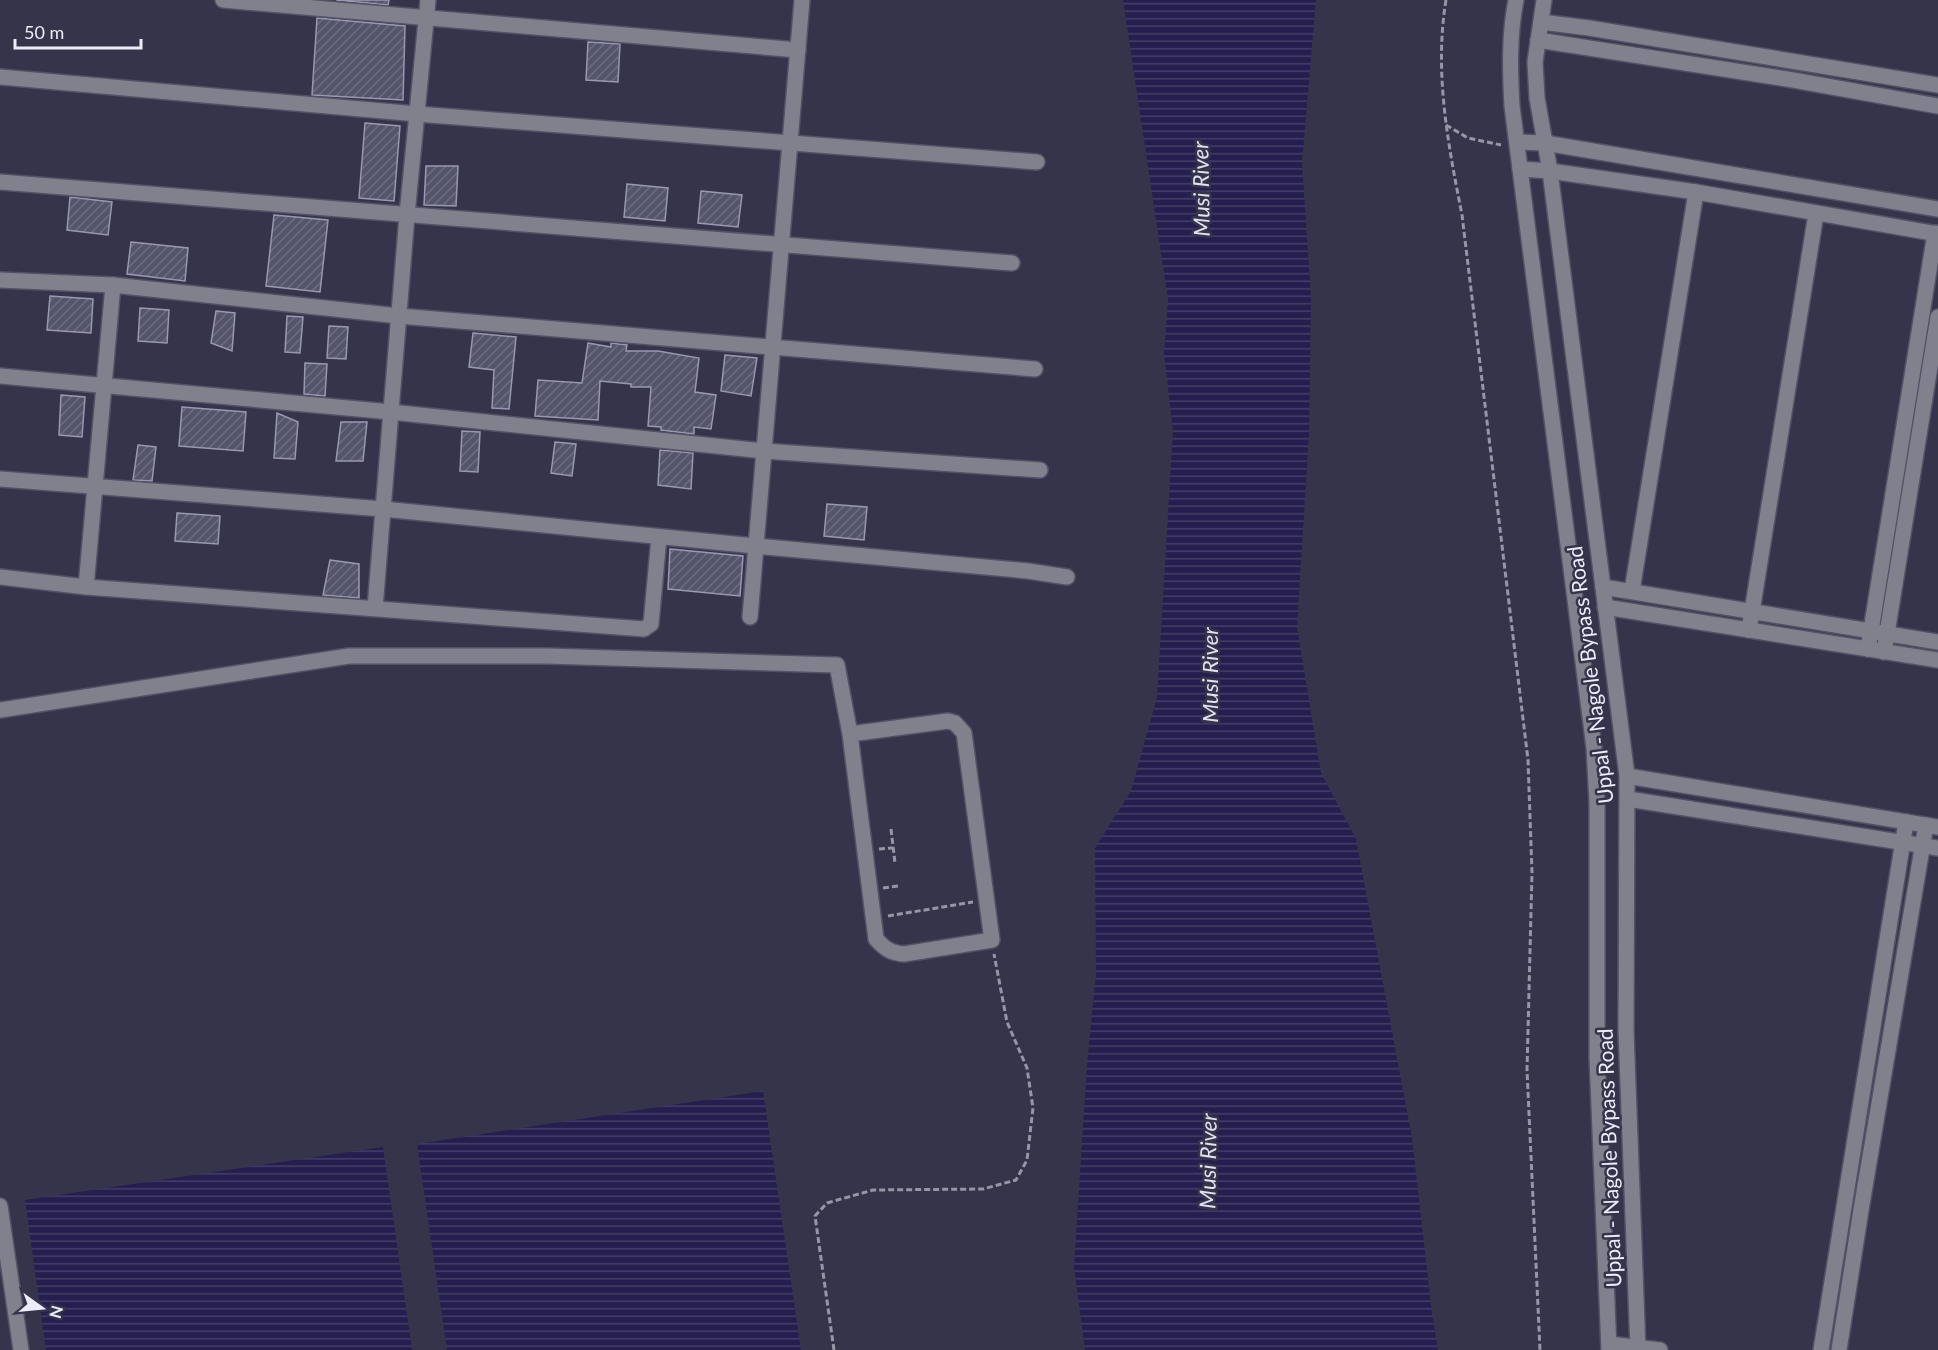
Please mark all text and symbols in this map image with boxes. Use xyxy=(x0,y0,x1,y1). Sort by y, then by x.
scale bar xyxy=(15,12,141,50)
text: 50 m xyxy=(24,21,64,43)
water label: Musi River xyxy=(1186,141,1215,237)
street label: Uppal - Nagole Bypass Road xyxy=(1561,545,1618,805)
water label: Musi River xyxy=(1196,627,1223,723)
street label: Uppal - Nagole Bypass Road xyxy=(1591,1028,1626,1288)
water label: Musi River xyxy=(1193,1113,1222,1209)
north arrow xyxy=(12,1278,72,1338)
text: N xyxy=(46,1304,68,1320)

